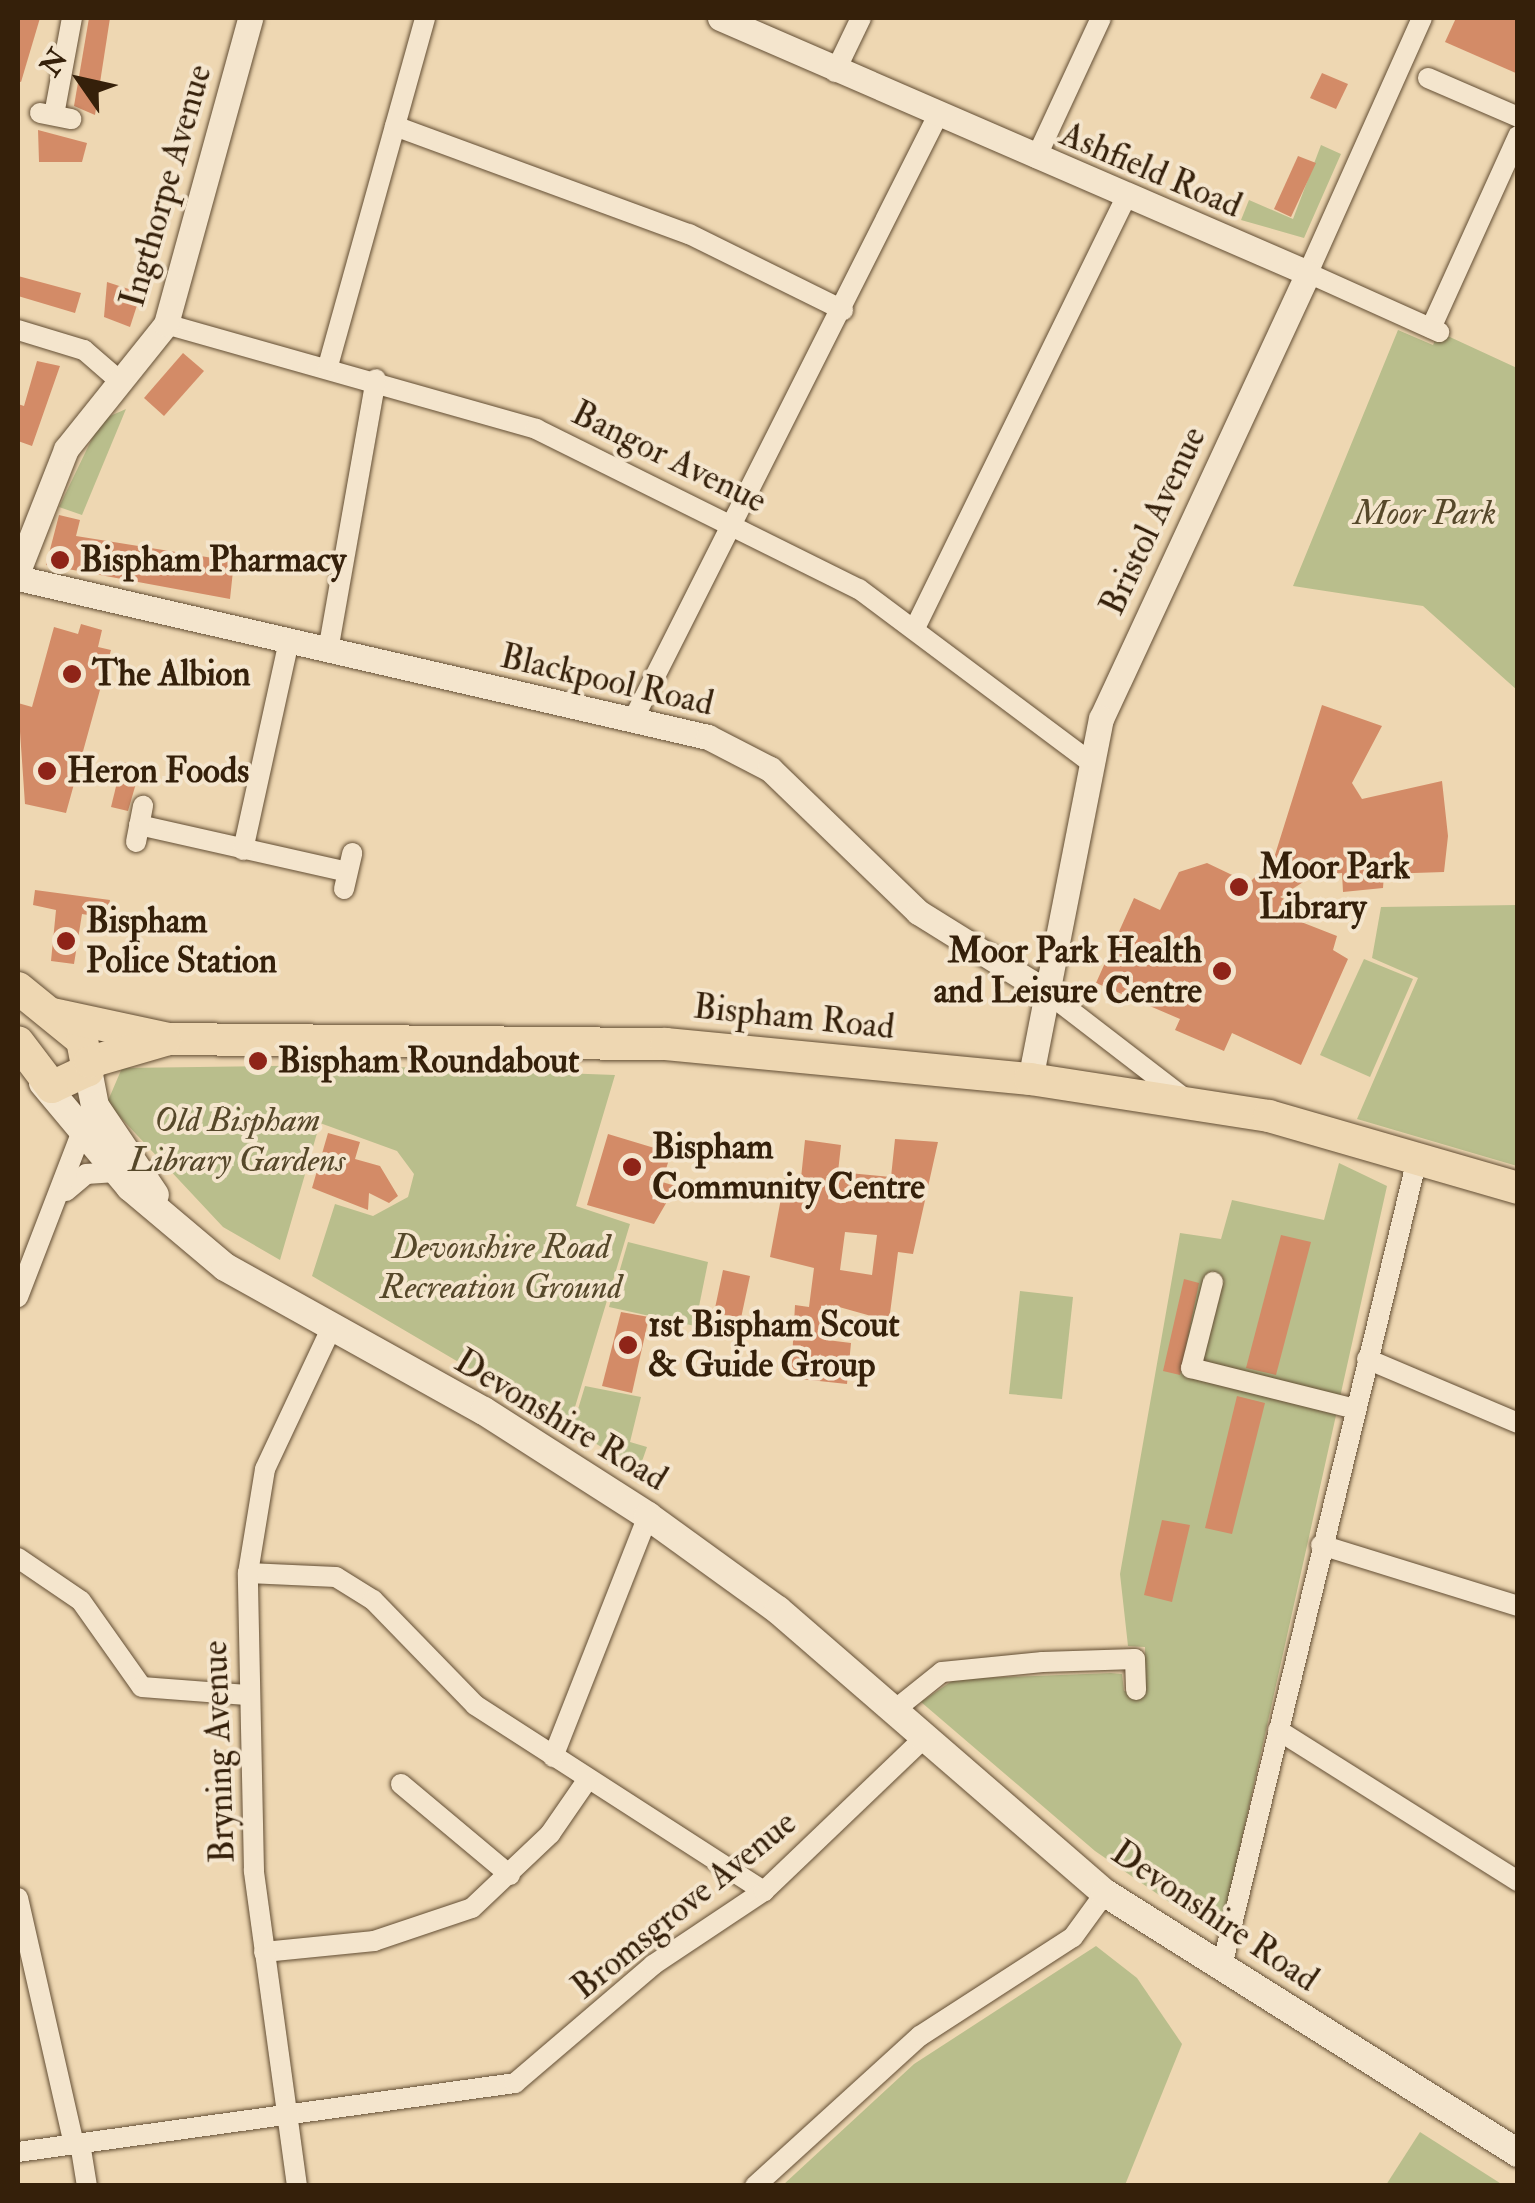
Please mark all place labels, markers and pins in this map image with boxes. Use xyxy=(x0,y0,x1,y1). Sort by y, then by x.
place label: Bispham Pharmacy xyxy=(80,539,346,581)
marker: Bispham Pharmacy xyxy=(49,549,71,571)
place label: The Albion xyxy=(92,653,250,695)
marker: The Albion xyxy=(61,663,83,685)
place label: Heron Foods xyxy=(67,750,249,792)
marker: Heron Foods xyxy=(36,760,58,782)
place label: Moor Park Library xyxy=(1259,846,1410,928)
marker: Moor Park Library xyxy=(1228,876,1250,898)
place label: Bispham Police Station xyxy=(86,900,277,982)
marker: Bispham Police Station xyxy=(55,930,77,952)
place label: Moor Park Health and Leisure Centre xyxy=(934,930,1202,1012)
marker: Moor Park Health and Leisure Centre xyxy=(1211,960,1233,982)
place label: Bispham Roundabout xyxy=(278,1040,579,1082)
marker: Bispham Roundabout xyxy=(247,1050,269,1072)
place label: Bispham Community Centre xyxy=(652,1126,925,1208)
marker: Bispham Community Centre xyxy=(621,1156,643,1178)
place label: 1st Bispham Scout & Guide Group xyxy=(648,1304,900,1386)
marker: 1st Bispham Scout & Guide Group xyxy=(617,1334,639,1356)

